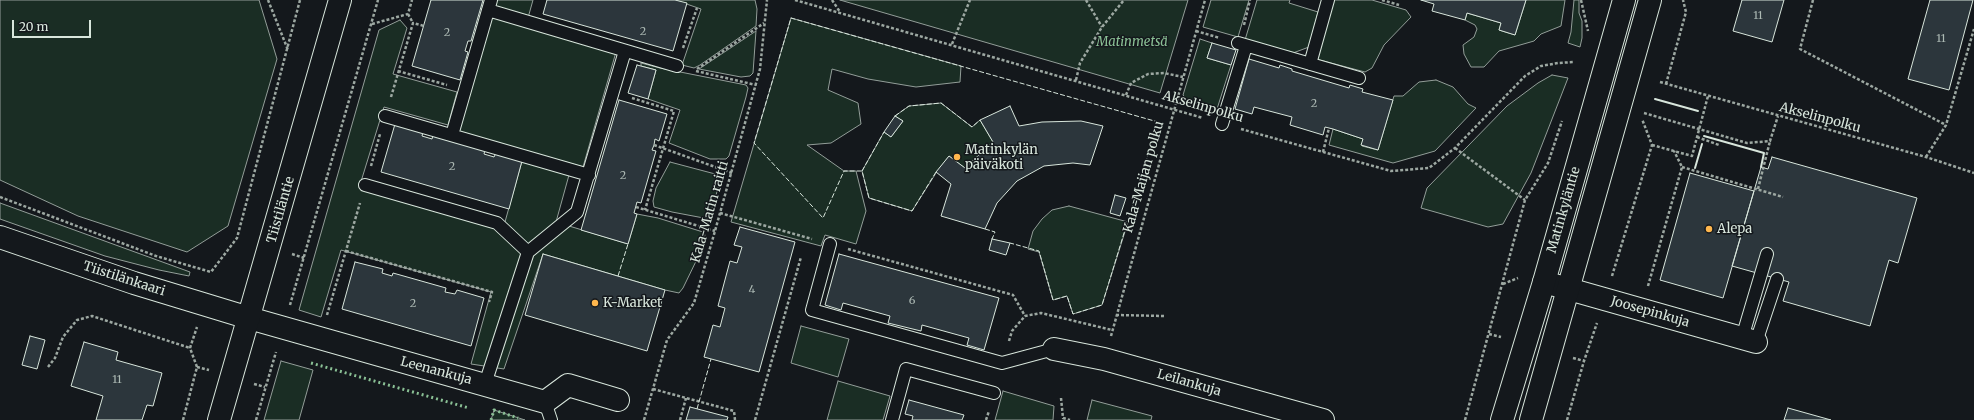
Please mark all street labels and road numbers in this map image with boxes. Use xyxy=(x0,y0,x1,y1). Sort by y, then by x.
street label: Akselinpolku xyxy=(1161,88,1245,126)
street label: Akselinpolku xyxy=(1778,100,1862,136)
street label: Kala-Maijan polku xyxy=(1121,119,1167,235)
street label: Kala-Matin raitti xyxy=(688,159,732,265)
street label: Matinkyläntie xyxy=(1544,165,1584,255)
street label: Tiistiläntie xyxy=(264,175,298,245)
street label: Tiistilänkaari xyxy=(81,258,167,300)
street label: Joosepinkuja xyxy=(1609,293,1691,331)
street label: Leenankuja xyxy=(399,354,473,388)
street label: Leilankuja xyxy=(1155,366,1223,400)

